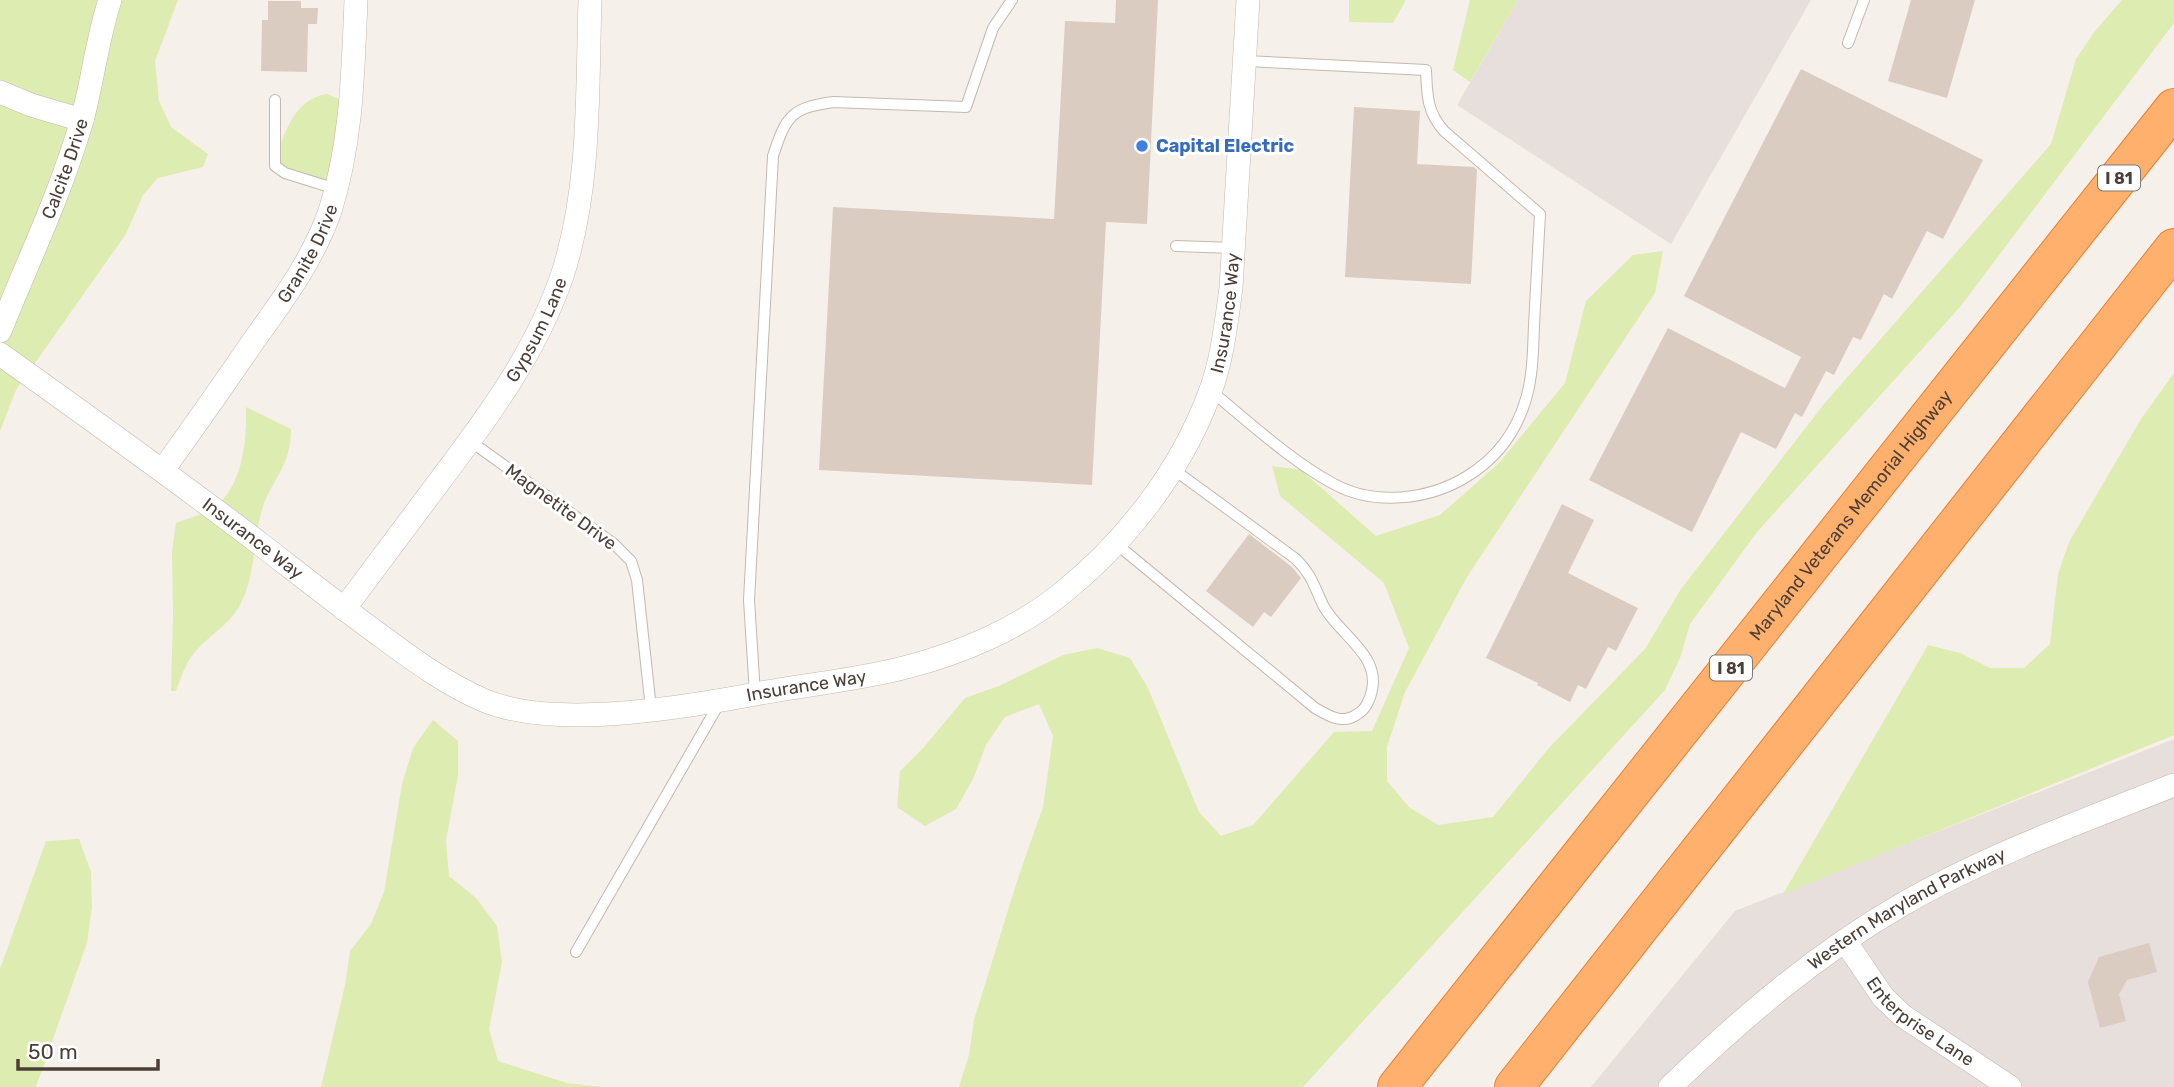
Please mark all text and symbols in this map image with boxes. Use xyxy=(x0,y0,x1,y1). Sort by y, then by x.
street label: Calcite Drive xyxy=(37,116,93,222)
place label: Capital Electric xyxy=(1156,135,1294,157)
marker: Capital Electric xyxy=(1134,138,1150,154)
road number: I 81 xyxy=(2098,166,2140,190)
street label: Granite Drive xyxy=(273,201,342,307)
street label: Insurance Way xyxy=(1206,252,1244,376)
street label: Gypsum Lane xyxy=(501,274,572,386)
street label: Maryland Veterans Memorial Highway xyxy=(1745,386,1957,645)
street label: Magnetite Drive xyxy=(501,459,621,555)
street label: Insurance Way xyxy=(198,493,308,584)
road number: I 81 xyxy=(1710,656,1752,680)
street label: Insurance Way xyxy=(744,665,868,706)
street label: Western Maryland Parkway xyxy=(1803,843,2009,975)
street label: Enterprise Lane xyxy=(1862,973,1978,1071)
scale bar xyxy=(18,1028,158,1072)
text: 50 m xyxy=(28,1039,78,1064)

